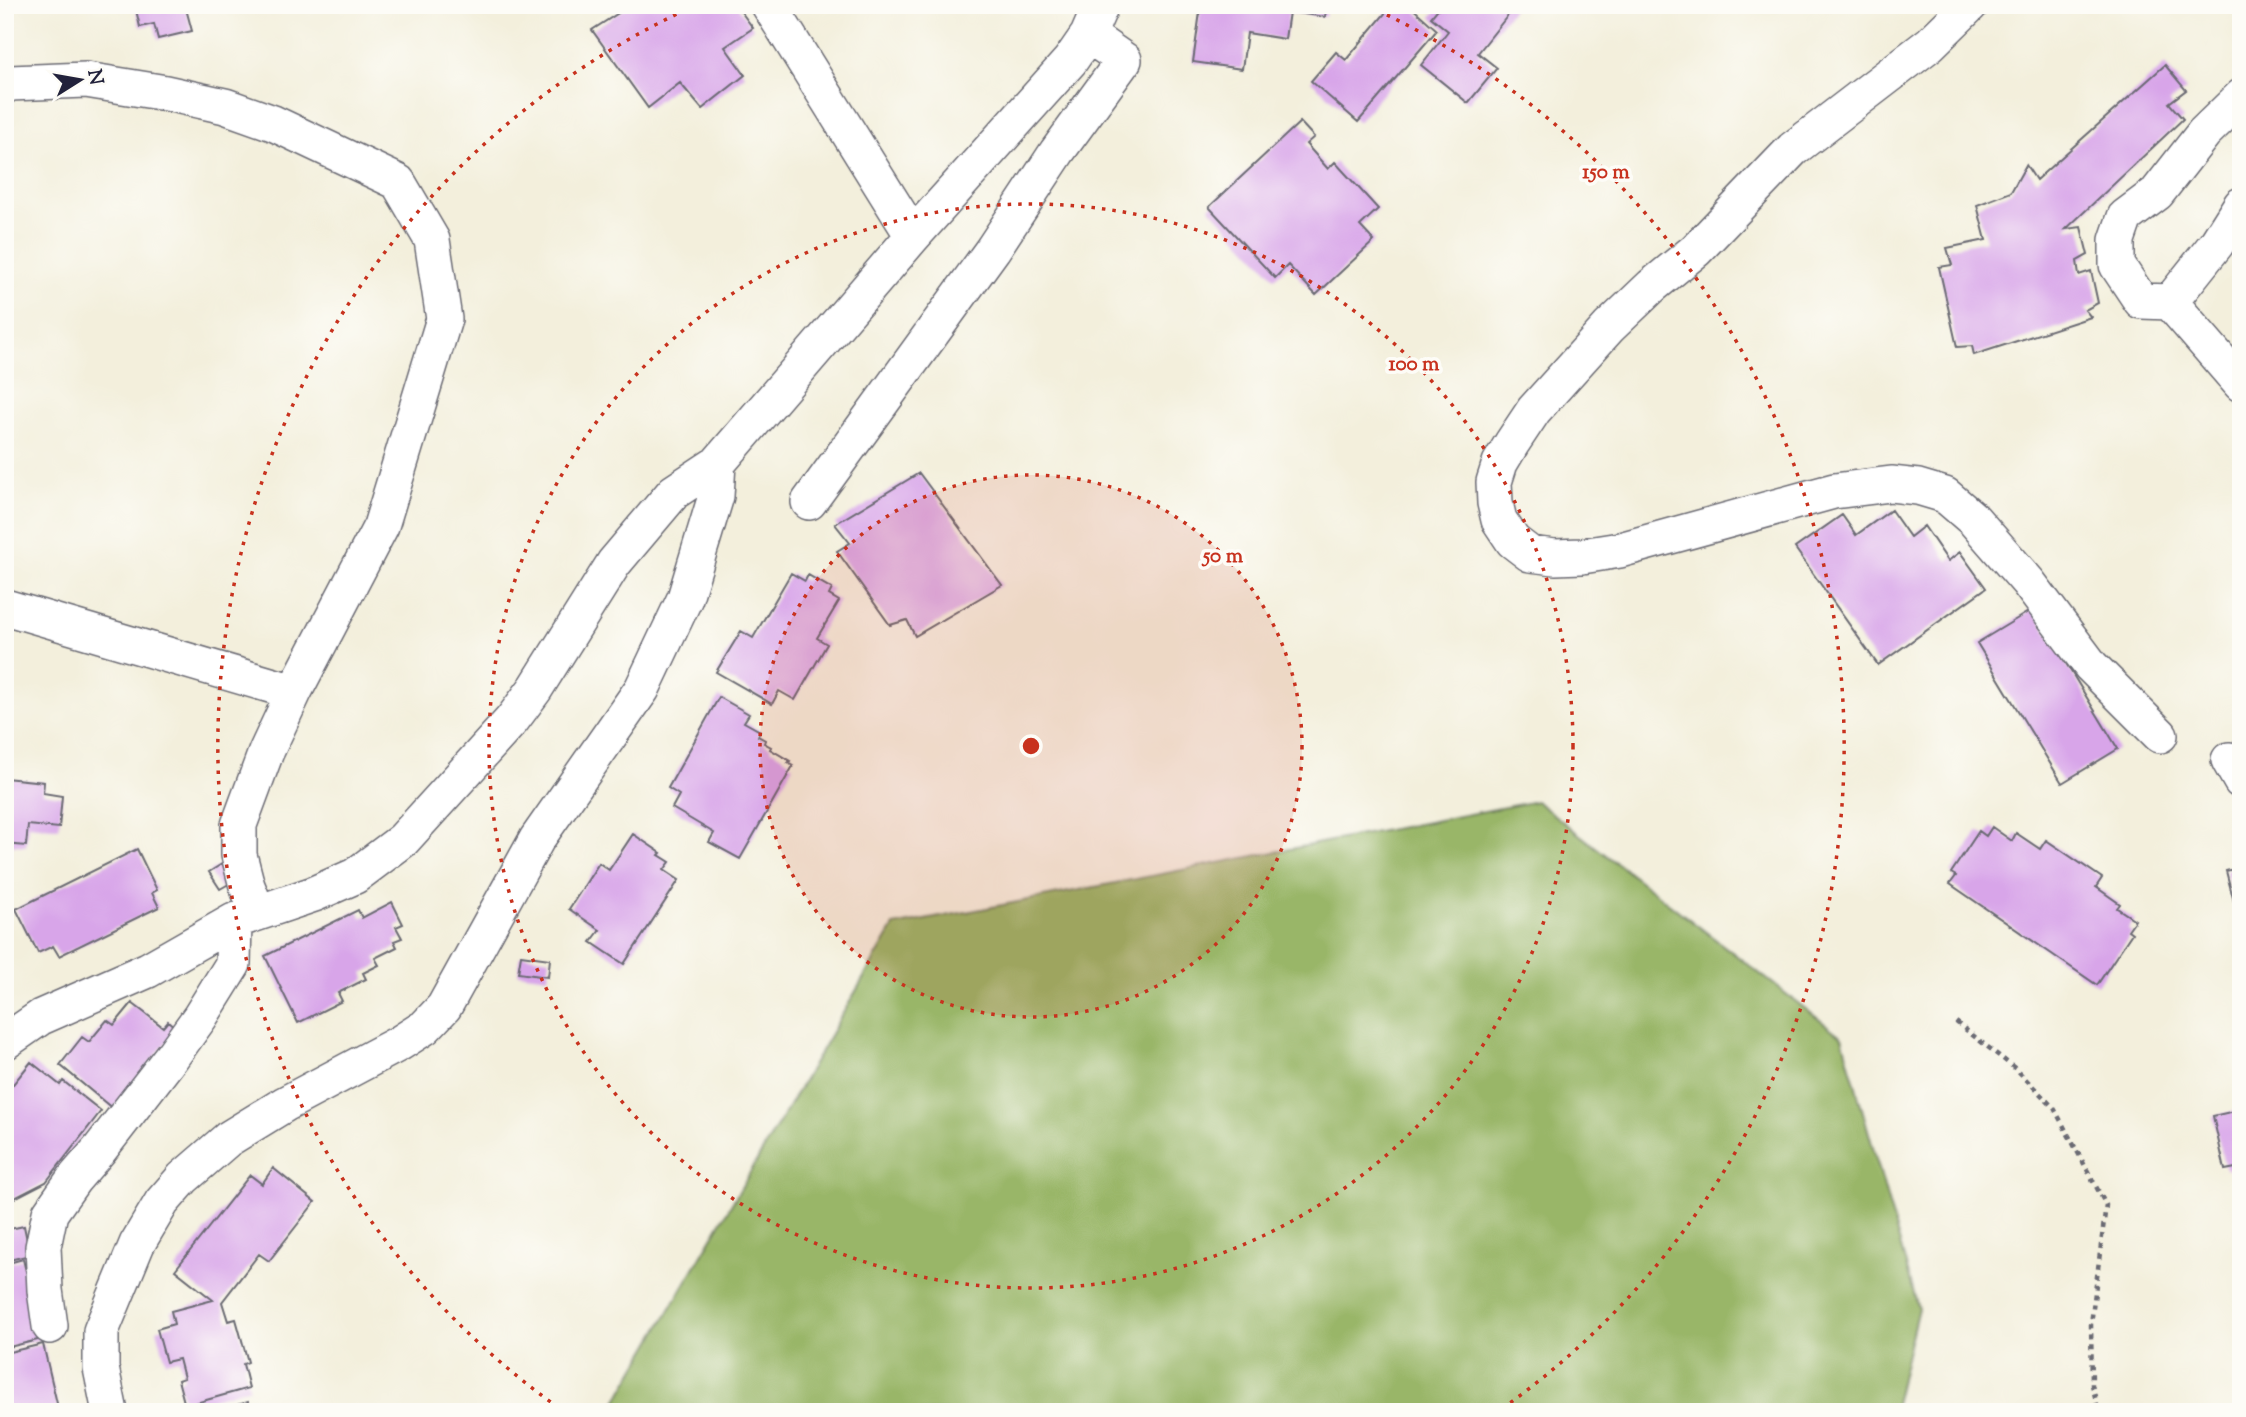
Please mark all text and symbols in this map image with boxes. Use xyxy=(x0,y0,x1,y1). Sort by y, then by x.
north arrow xyxy=(46,46,116,116)
text: N xyxy=(80,67,109,87)
text: 150 m xyxy=(1582,158,1630,188)
text: 100 m xyxy=(1389,350,1440,380)
text: 50 m xyxy=(1201,542,1244,572)
centre of rings xyxy=(1019,734,1043,758)

